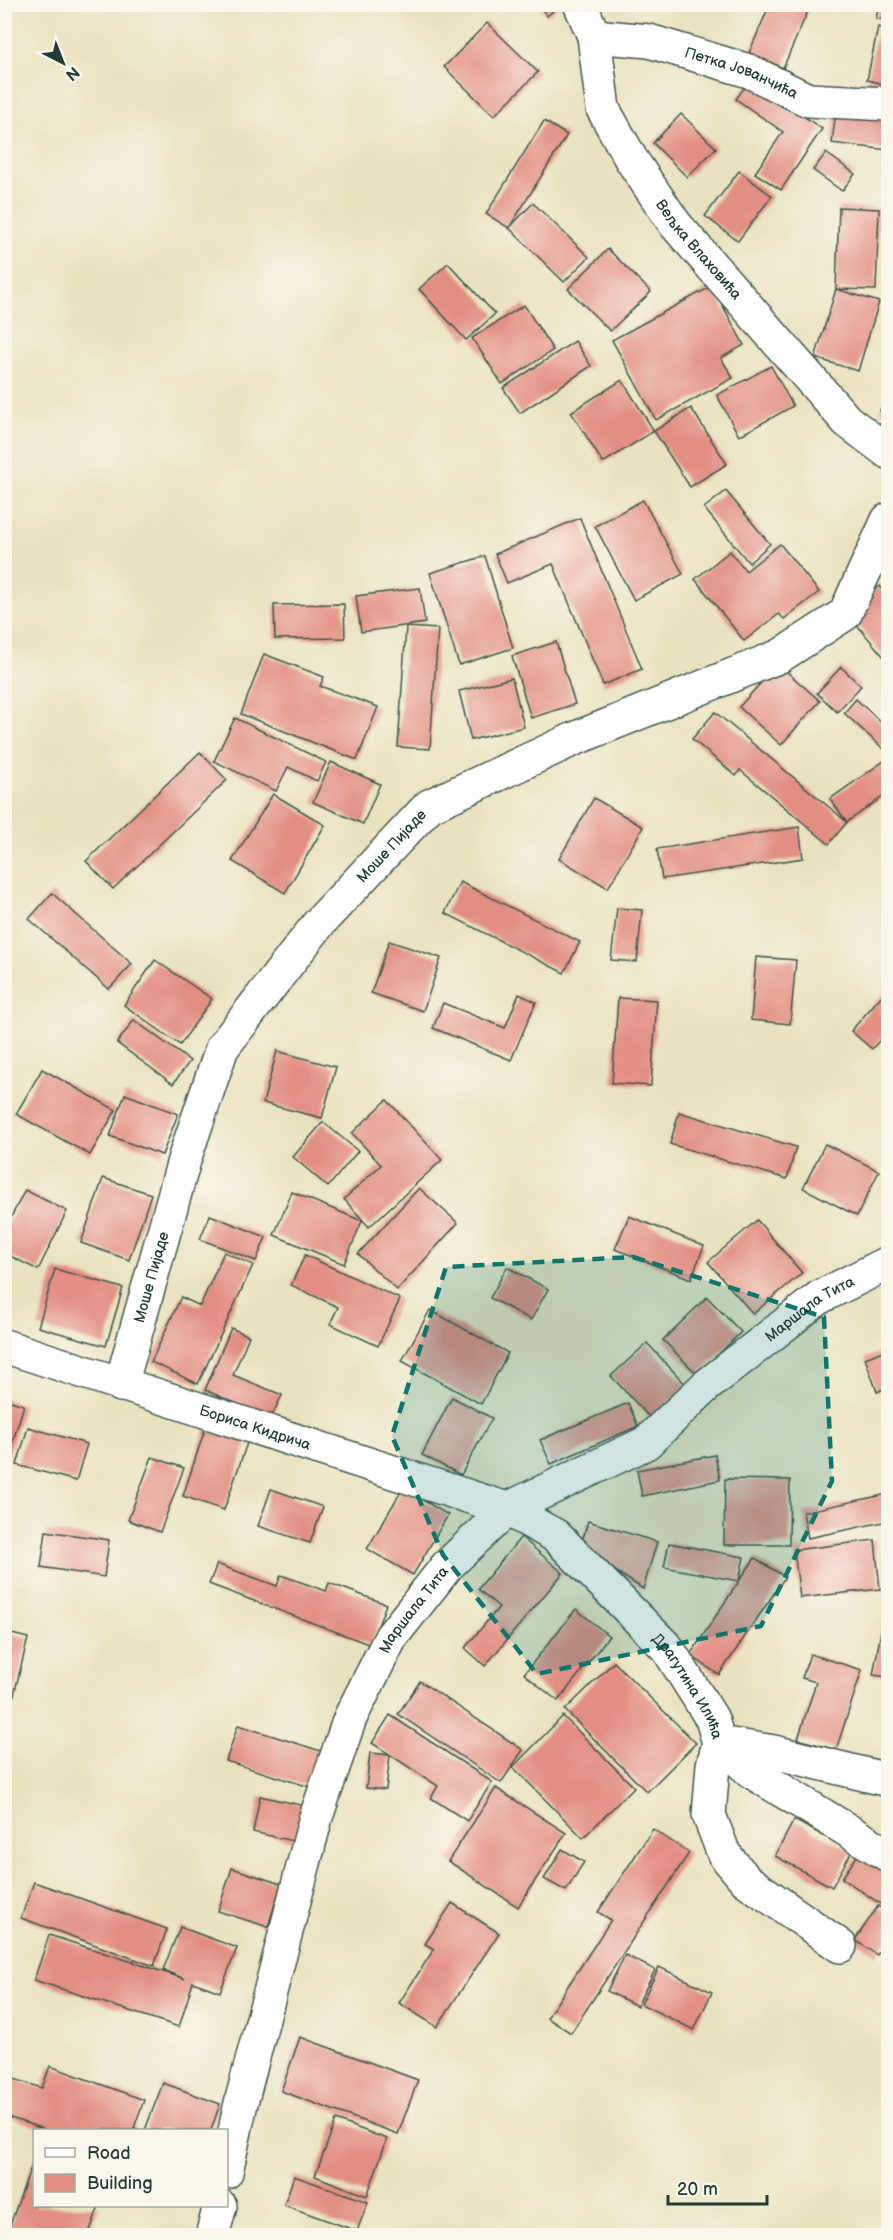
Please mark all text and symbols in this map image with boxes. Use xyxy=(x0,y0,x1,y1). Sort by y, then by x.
north arrow xyxy=(33,33,93,93)
street label: Петка Јованчића xyxy=(682,43,801,103)
text: N xyxy=(61,62,83,84)
street label: Вељка Влаховића xyxy=(652,196,746,304)
street label: Моше Пијаде xyxy=(352,805,431,887)
street label: Моше Пијаде xyxy=(129,1229,173,1325)
street label: Маршала Тита xyxy=(761,1272,857,1346)
street label: Бориса Кидрича xyxy=(197,1400,313,1454)
street label: Маршала Тита xyxy=(375,1562,453,1656)
street label: Драгутина Илића xyxy=(648,1629,727,1741)
legend xyxy=(33,2129,228,2207)
text: Road xyxy=(87,2143,131,2164)
scale bar xyxy=(668,2168,767,2206)
text: Building xyxy=(87,2173,153,2194)
text: 20 m xyxy=(677,2179,718,2200)

